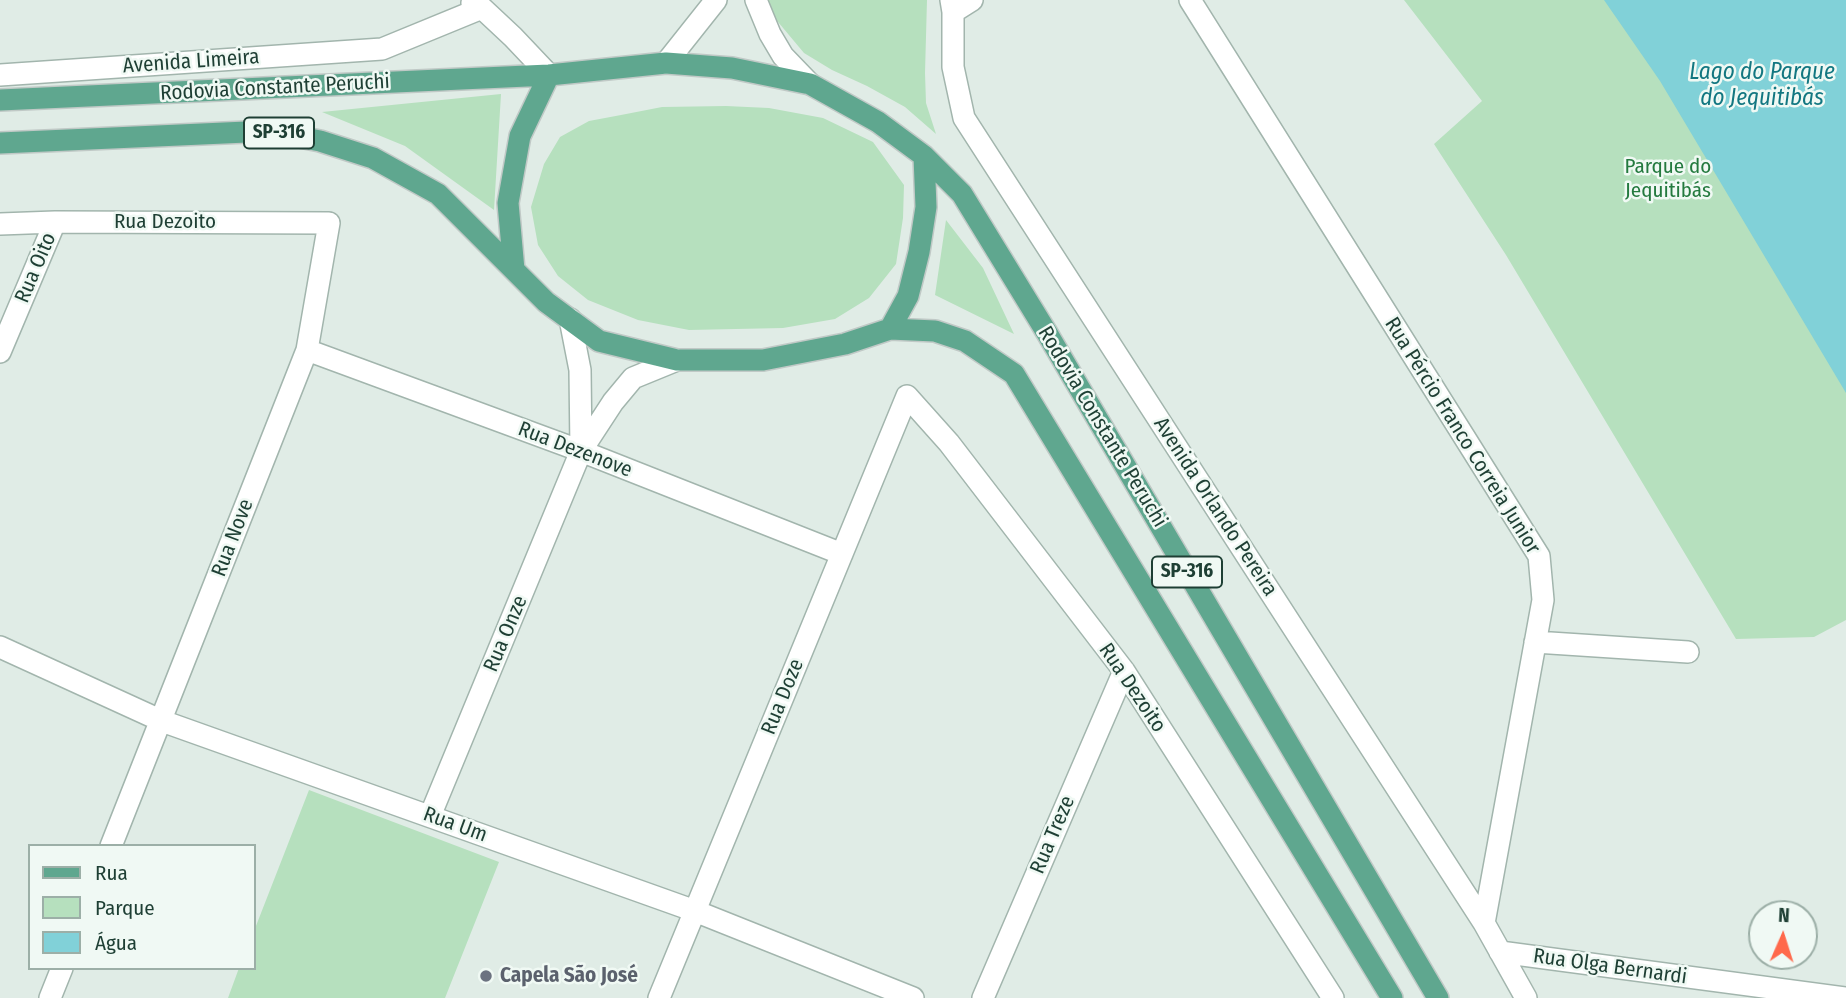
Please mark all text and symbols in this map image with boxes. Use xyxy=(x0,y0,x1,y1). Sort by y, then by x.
street label: Avenida Limeira xyxy=(122,45,260,79)
water label: Lago do Parque do Jequitibás xyxy=(1689,59,1835,113)
street label: Rodovia Constante Peruchi xyxy=(160,69,390,107)
road number: SP-316 xyxy=(244,118,314,148)
park label: Parque do Jequitibás xyxy=(1625,154,1711,204)
street label: Rua Dezoito xyxy=(114,209,216,235)
street label: Rua Oito xyxy=(10,229,62,307)
street label: Rua Pércio Franco Correia Junior xyxy=(1379,313,1545,559)
street label: Rodovia Constante Peruchi xyxy=(1032,322,1172,532)
street label: Avenida Orlando Pereira xyxy=(1148,413,1282,601)
street label: Rua Dezenove xyxy=(514,417,636,483)
street label: Rua Nove xyxy=(207,496,259,580)
road number: SP-316 xyxy=(1152,556,1222,587)
street label: Rua Onze xyxy=(479,592,533,676)
street label: Rua Dezoito xyxy=(1093,639,1171,737)
street label: Rua Doze xyxy=(756,656,810,738)
street label: Rua Treze xyxy=(1025,792,1081,878)
street label: Rua Um xyxy=(420,802,490,848)
legend xyxy=(28,844,256,970)
text: Rua xyxy=(95,860,128,886)
text: Parque xyxy=(95,895,155,921)
north arrow xyxy=(1748,900,1818,970)
text: N xyxy=(1778,904,1790,927)
text: Água xyxy=(95,930,137,956)
street label: Rua Olga Bernardi xyxy=(1532,944,1688,990)
place label: Capela São José xyxy=(500,963,638,989)
marker: Capela São José xyxy=(478,968,494,984)

